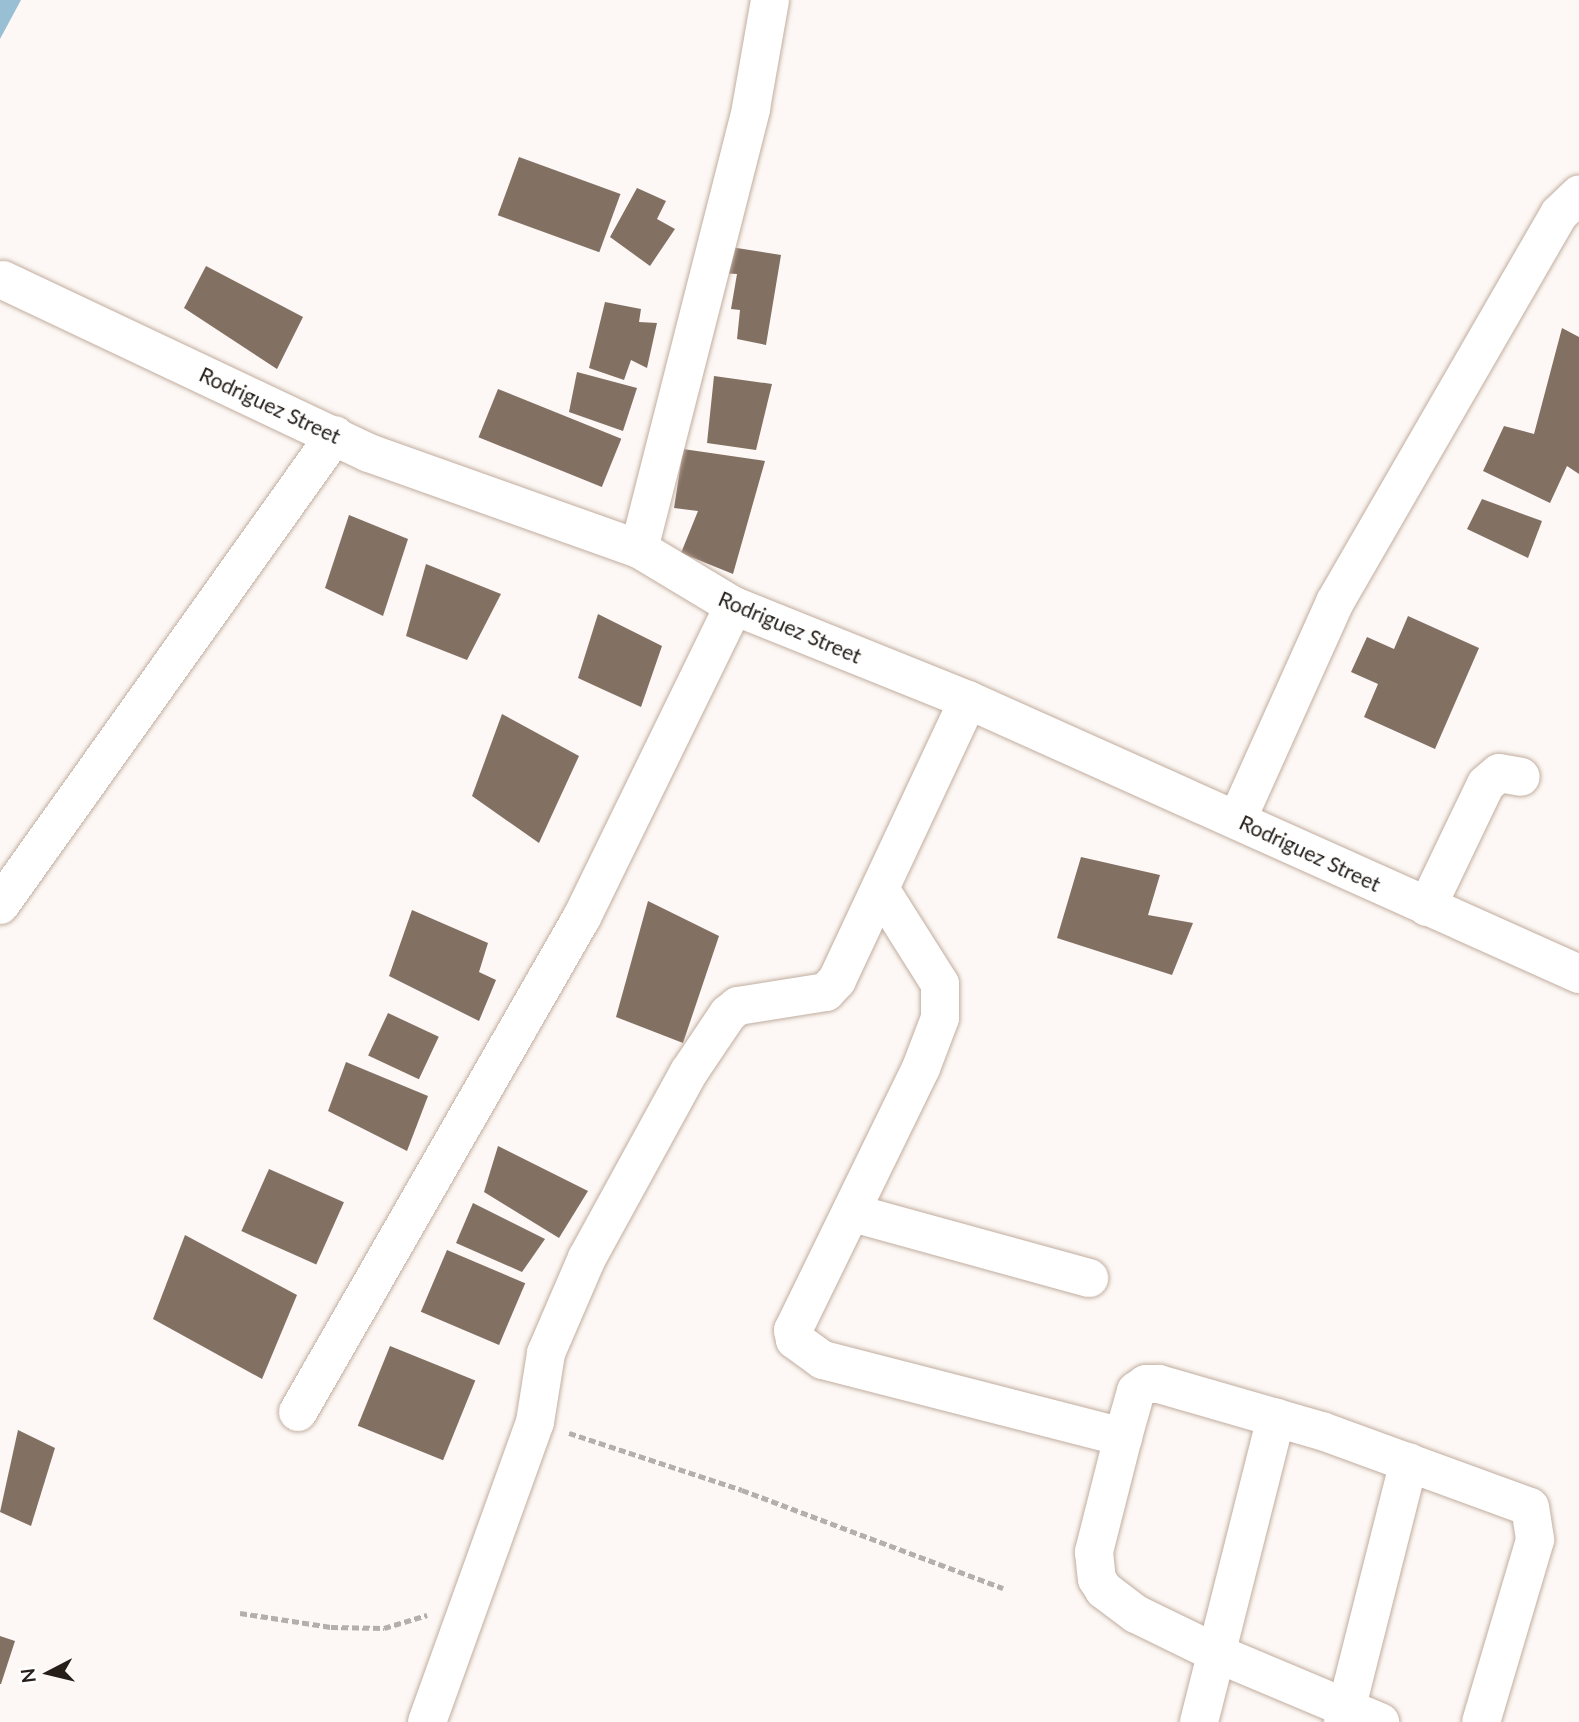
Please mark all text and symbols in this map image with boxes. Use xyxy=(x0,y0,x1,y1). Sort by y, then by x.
street label: Rodriguez Street xyxy=(195,361,345,449)
street label: Rodriguez Street xyxy=(715,586,865,668)
street label: Rodriguez Street xyxy=(1235,809,1385,897)
north arrow xyxy=(14,1638,84,1708)
text: N xyxy=(15,1667,40,1684)

